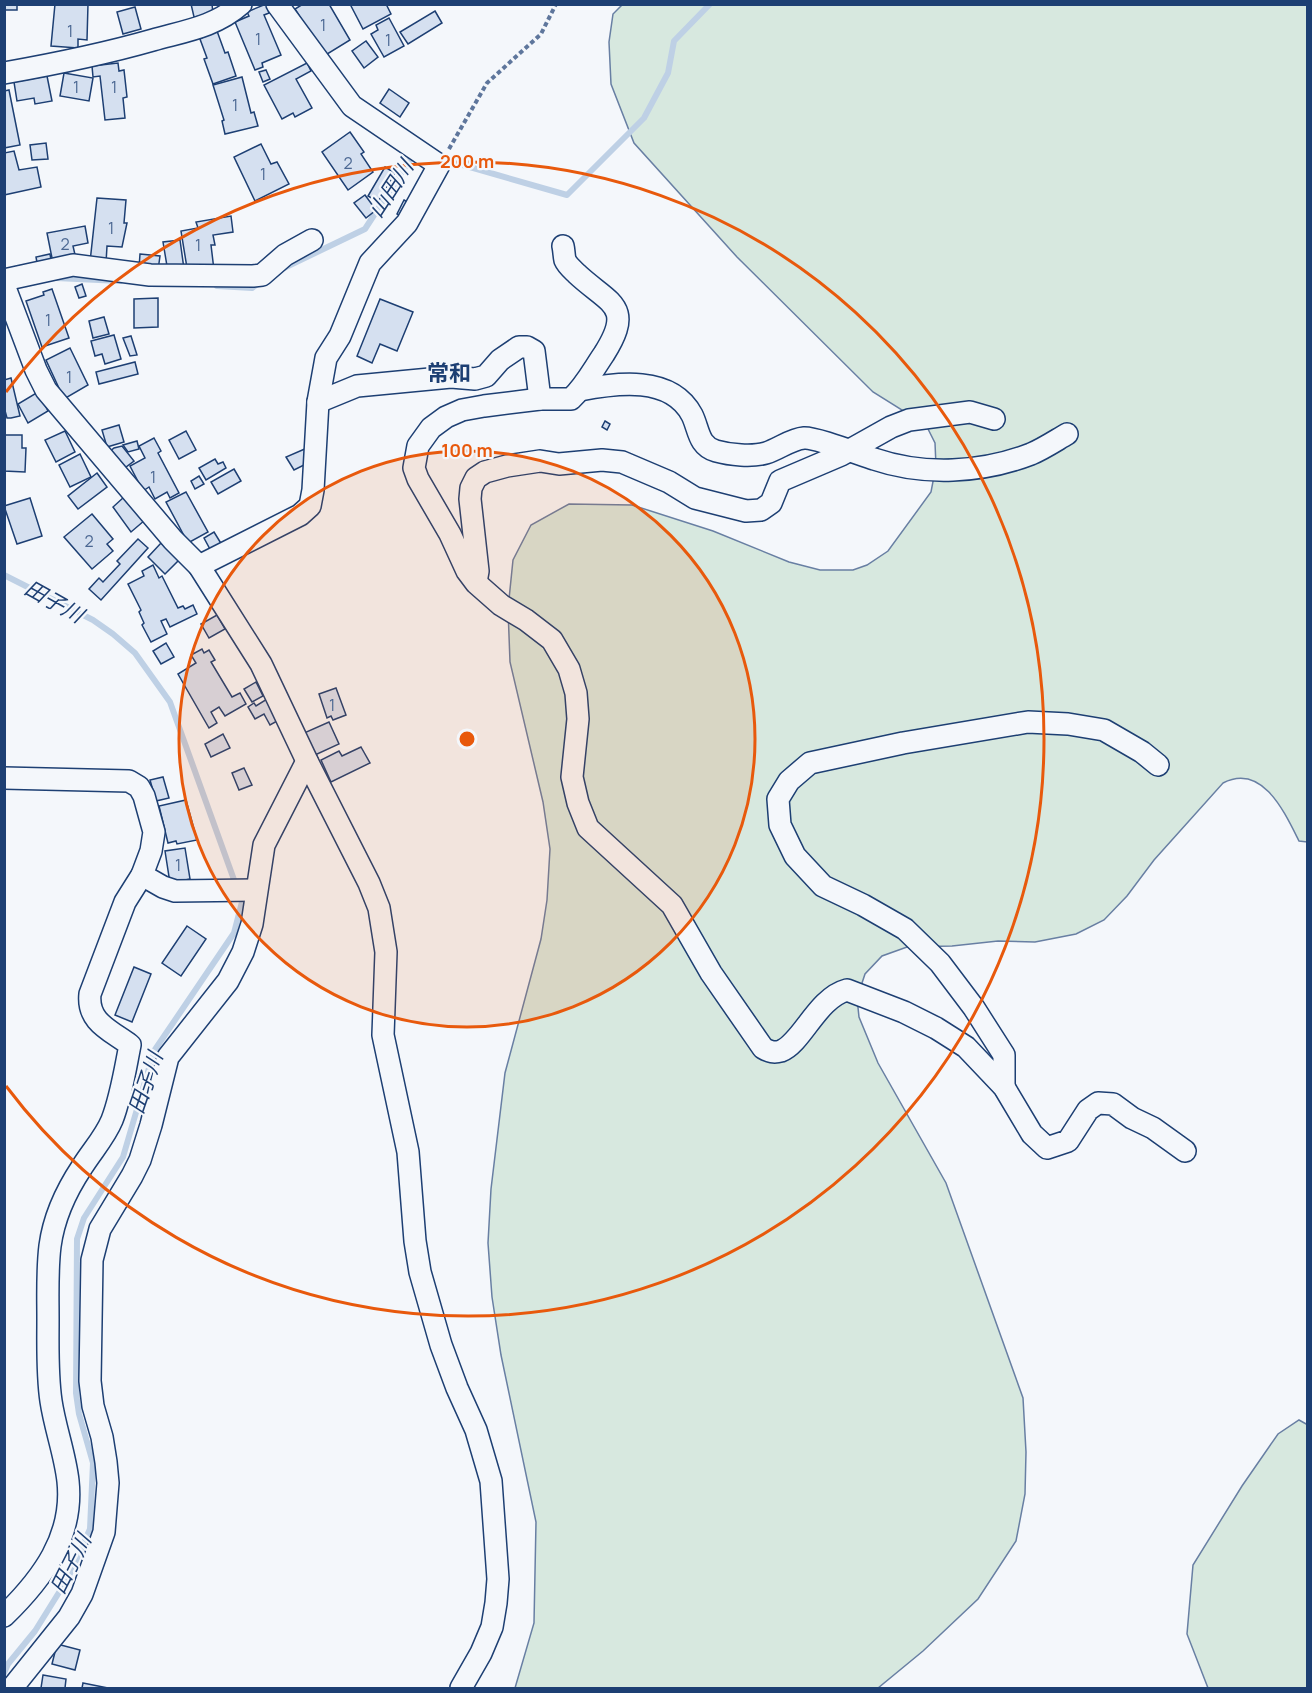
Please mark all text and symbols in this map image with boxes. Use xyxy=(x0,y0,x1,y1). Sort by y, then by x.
house number: 1 xyxy=(320,14,326,36)
house number: 1 xyxy=(67,20,73,42)
house number: 1 xyxy=(255,28,261,50)
house number: 1 xyxy=(385,29,391,51)
house number: 1 xyxy=(73,76,79,98)
house number: 1 xyxy=(111,76,117,98)
house number: 1 xyxy=(232,94,238,116)
text: 200 m xyxy=(440,149,494,173)
house number: 2 xyxy=(343,152,353,174)
water label: 山田川 xyxy=(361,153,420,222)
house number: 1 xyxy=(260,163,266,185)
house number: 1 xyxy=(108,217,114,239)
house number: 2 xyxy=(60,233,70,255)
house number: 1 xyxy=(195,234,201,256)
house number: 1 xyxy=(45,309,51,331)
district label: 常和 xyxy=(427,358,471,388)
house number: 1 xyxy=(66,366,72,388)
text: 100 m xyxy=(441,438,493,462)
house number: 1 xyxy=(150,466,156,488)
house number: 2 xyxy=(84,530,94,552)
water label: 田子川 xyxy=(20,574,91,630)
house number: 1 xyxy=(329,694,335,716)
centre of rings xyxy=(457,729,477,749)
house number: 1 xyxy=(175,854,181,876)
water label: 田子川 xyxy=(122,1046,169,1117)
water label: 田子川 xyxy=(43,1527,98,1598)

